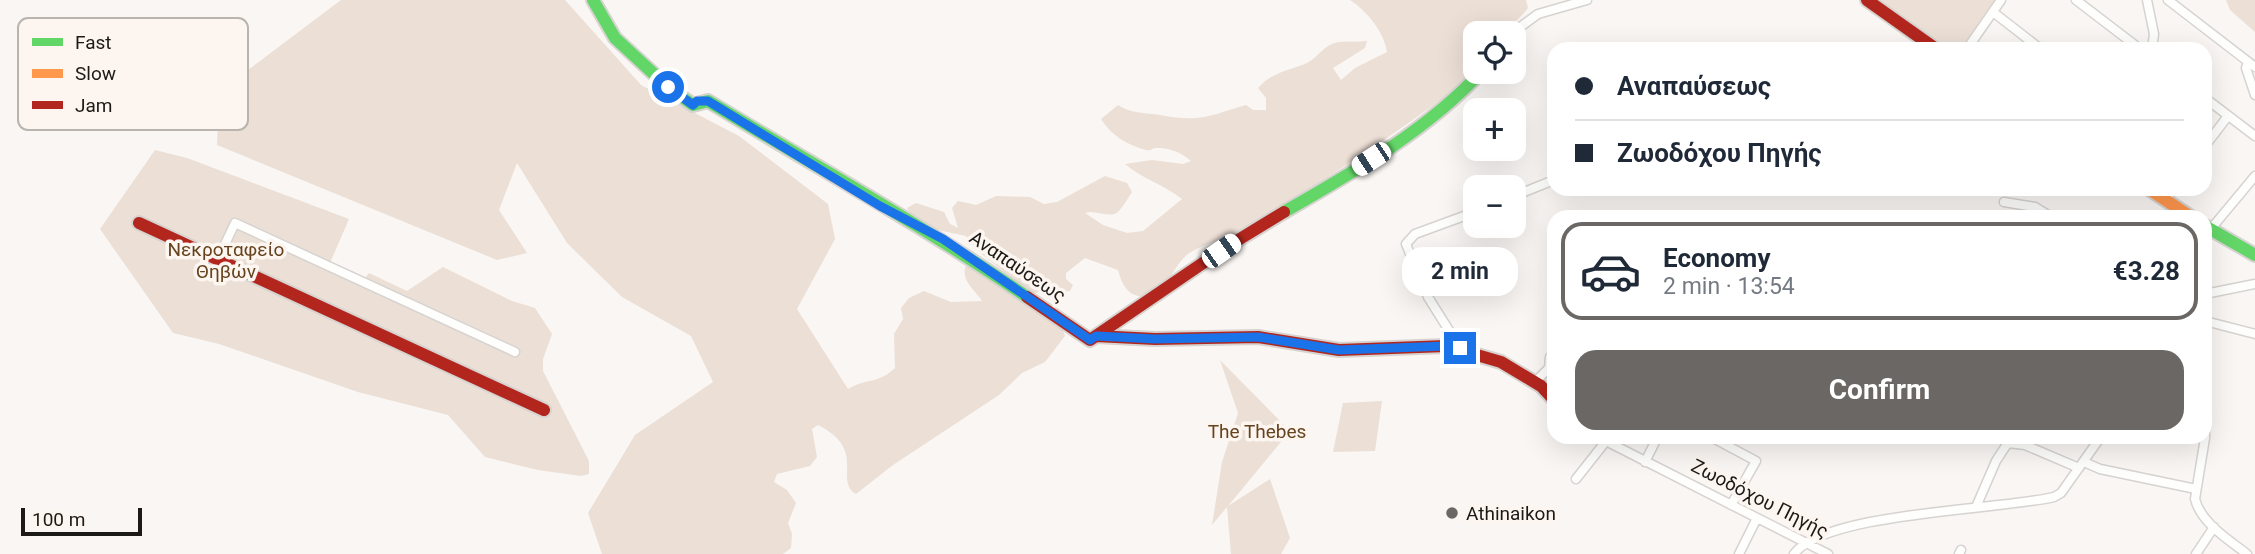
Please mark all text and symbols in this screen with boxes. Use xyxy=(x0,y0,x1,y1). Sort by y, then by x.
legend xyxy=(18,18,248,130)
map controls xyxy=(1463,21,1526,238)
button: locate xyxy=(1463,21,1526,84)
text: Fast xyxy=(75,31,112,54)
text: Slow xyxy=(75,62,116,85)
route start xyxy=(652,71,684,103)
text: Αναπαύσεως xyxy=(1617,71,1771,101)
text: Jam xyxy=(75,94,112,117)
button: + xyxy=(1463,98,1526,161)
text: Ζωοδόχου Πηγής xyxy=(1617,138,1822,168)
car xyxy=(1348,139,1395,179)
button: − xyxy=(1463,175,1526,238)
street label: Αναπαύσεως xyxy=(965,226,1070,307)
car xyxy=(1198,230,1245,272)
park label: Νεκροταφείο Θηβών xyxy=(168,238,284,283)
icon: car xyxy=(1579,240,1642,303)
text: Economy xyxy=(1663,243,1770,273)
callout: 2 min xyxy=(1402,246,1518,296)
text: €3.28 xyxy=(2113,256,2180,286)
text: 2 min xyxy=(1431,258,1489,285)
text: 2 min · 13:54 xyxy=(1663,273,1795,300)
route end xyxy=(1444,332,1476,364)
button: Confirm xyxy=(1575,350,2184,430)
park label: The Thebes xyxy=(1208,420,1306,443)
street label: Ζωοδόχου Πηγής xyxy=(1687,454,1832,543)
place label: Athinaikon xyxy=(1466,502,1556,525)
scale bar xyxy=(21,505,142,537)
marker: Athinaikon xyxy=(1444,505,1460,521)
text: 100 m xyxy=(32,508,85,531)

